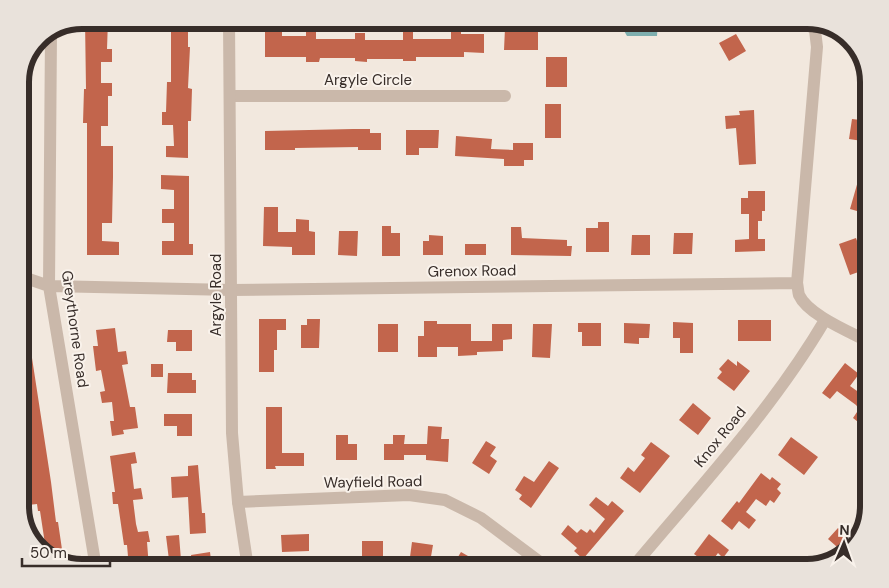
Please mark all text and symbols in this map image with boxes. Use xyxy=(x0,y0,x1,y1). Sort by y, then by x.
street label: Argyle Circle xyxy=(324,70,412,90)
street label: Argyle Road xyxy=(206,254,226,336)
street label: Grenox Road xyxy=(427,260,517,282)
street label: Greythorne Road xyxy=(57,269,93,389)
street label: Knox Road xyxy=(689,403,751,471)
street label: Wayfield Road xyxy=(323,471,423,493)
north arrow xyxy=(819,518,869,568)
text: N xyxy=(839,521,850,539)
scale bar xyxy=(22,536,110,568)
text: 50 m xyxy=(30,543,67,563)

